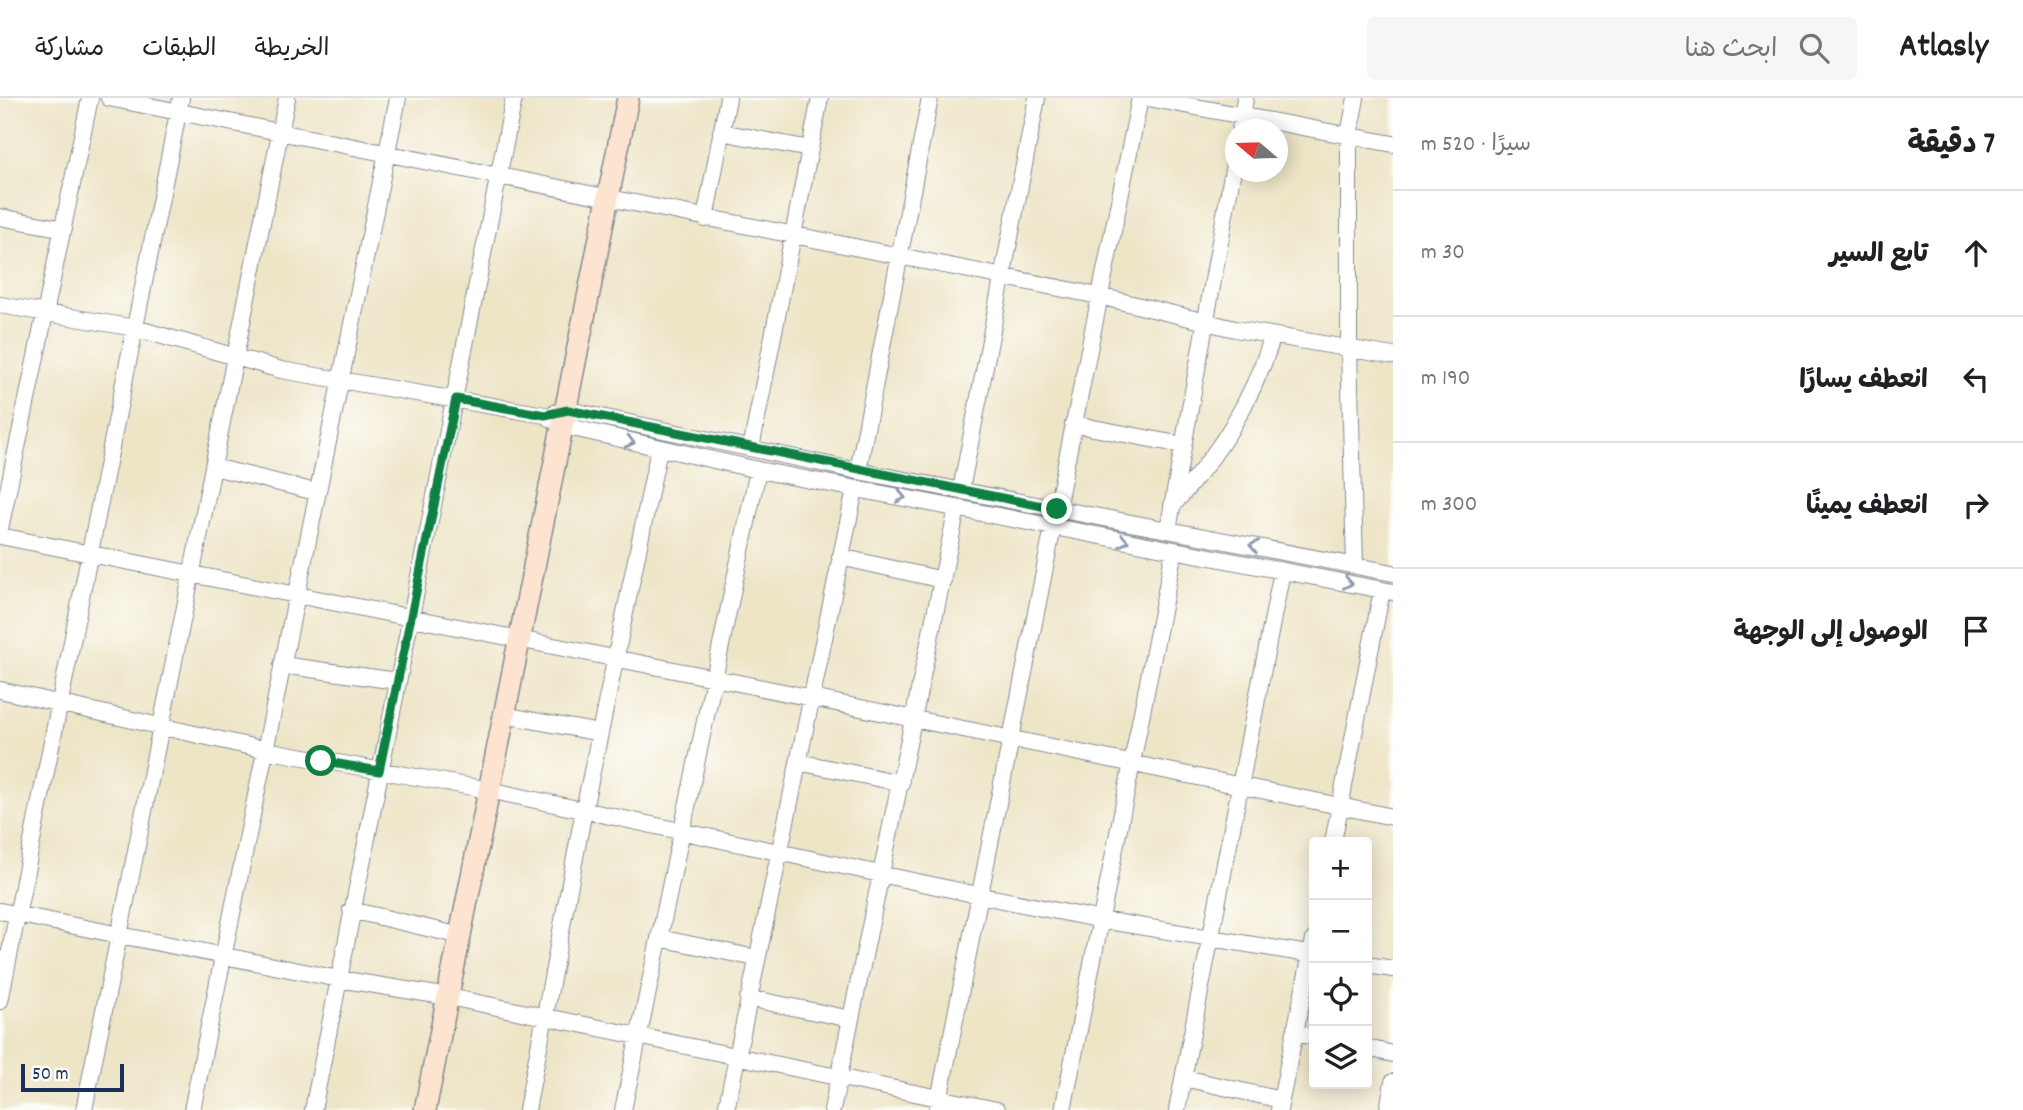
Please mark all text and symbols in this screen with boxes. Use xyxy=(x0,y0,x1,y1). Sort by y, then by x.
search box xyxy=(1367,17,1857,80)
text: Atlasly xyxy=(1899,25,1988,72)
icon: search xyxy=(1795,29,1833,67)
text: ابحث هنا xyxy=(1684,32,1777,69)
text: مشاركة xyxy=(35,33,104,67)
text: الطبقات xyxy=(142,33,217,67)
text: الخريطة xyxy=(255,33,329,67)
north arrow xyxy=(1225,119,1288,182)
text: 7 دقيقة xyxy=(1907,125,1995,168)
text: سيرًا · 520 m xyxy=(1421,129,1531,162)
icon: ahead xyxy=(1957,234,1995,272)
text: 30 m xyxy=(1421,237,1465,270)
text: تابع السير xyxy=(1829,237,1928,274)
icon: left xyxy=(1957,360,1995,398)
text: 190 m xyxy=(1421,363,1470,396)
text: انعطف يسارًا xyxy=(1799,363,1928,400)
one-way arrow xyxy=(624,434,636,448)
icon: right xyxy=(1957,486,1995,524)
one-way arrow xyxy=(895,489,907,504)
text: 300 m xyxy=(1421,489,1477,522)
text: انعطف يمينًا xyxy=(1806,489,1928,526)
route end xyxy=(1041,493,1072,524)
one-way arrow xyxy=(1118,533,1130,548)
one-way arrow xyxy=(1248,540,1260,555)
one-way arrow xyxy=(1342,575,1354,590)
icon: arrive xyxy=(1957,612,1995,650)
text: الوصول إلى الوجهة xyxy=(1733,615,1928,652)
route start xyxy=(305,745,336,776)
map controls xyxy=(1309,837,1372,1089)
button: + xyxy=(1309,837,1372,900)
button: − xyxy=(1309,900,1372,963)
button: locate xyxy=(1309,963,1372,1026)
button: layers xyxy=(1309,1026,1372,1089)
scale bar xyxy=(21,1061,124,1093)
text: 50 m xyxy=(32,1062,69,1089)

